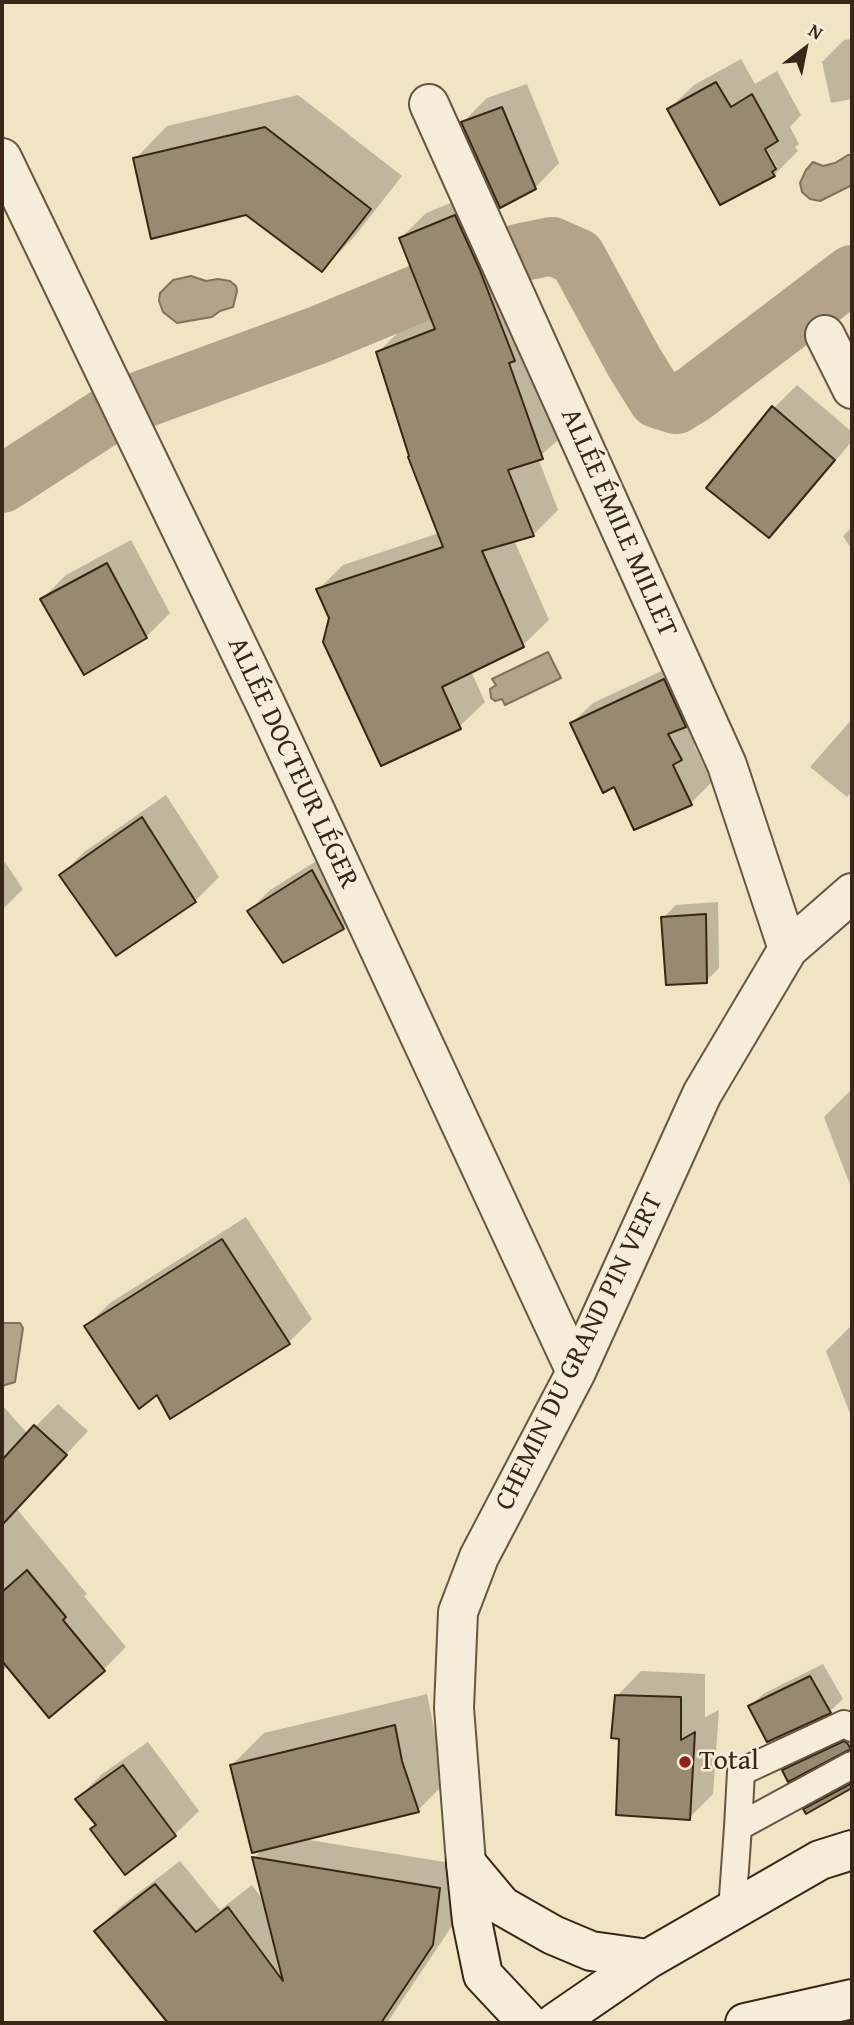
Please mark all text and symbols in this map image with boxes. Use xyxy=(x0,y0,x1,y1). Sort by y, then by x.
north arrow xyxy=(770,14,840,84)
text: N xyxy=(803,16,829,46)
street label: ALLÉE ÉMILE MILLET xyxy=(552,403,684,643)
street label: ALLÉE DOCTEUR LÉGER xyxy=(219,632,365,894)
street label: CHEMIN DU GRAND PIN VERT xyxy=(488,1188,672,1516)
place label: Total xyxy=(699,1745,759,1779)
marker: Total xyxy=(677,1754,693,1770)

